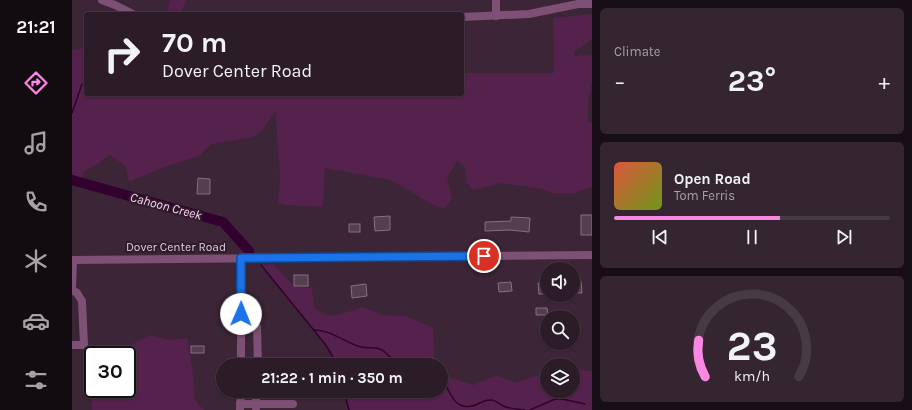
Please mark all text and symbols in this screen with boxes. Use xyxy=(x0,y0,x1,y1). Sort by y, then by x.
text: 21:21 xyxy=(16,16,56,38)
text: 70 m xyxy=(162,26,227,59)
icon: right xyxy=(96,28,148,80)
text: Climate xyxy=(614,44,660,59)
text: Dover Center Road xyxy=(162,60,312,82)
text: 23° xyxy=(728,63,776,99)
icon: directions xyxy=(22,69,50,97)
text: − xyxy=(614,69,626,95)
text: + xyxy=(878,69,890,95)
icon: music xyxy=(22,129,50,157)
text: Open Road xyxy=(674,170,751,188)
icon: phone xyxy=(22,188,50,216)
text: Tom Ferris xyxy=(674,188,735,203)
water label: Cahoon Creek xyxy=(128,189,204,223)
icon: previous xyxy=(649,226,671,248)
icon: pause xyxy=(741,226,763,248)
icon: next xyxy=(833,226,855,248)
pin xyxy=(467,239,501,273)
street label: Dover Center Road xyxy=(126,240,226,254)
icon: arrive xyxy=(473,245,495,267)
icon: climate xyxy=(22,247,50,275)
map controls xyxy=(540,262,580,398)
button: sound xyxy=(540,262,580,302)
position arrow xyxy=(220,293,262,335)
icon: car xyxy=(22,307,50,335)
button: search xyxy=(540,310,580,350)
text: 23 xyxy=(726,322,778,370)
speed limit sign: 30 xyxy=(84,346,136,398)
button: layers xyxy=(540,358,580,398)
icon: filters xyxy=(22,366,50,394)
text: km/h xyxy=(734,368,770,385)
text: 21:22 · 1 min · 350 m xyxy=(261,369,403,387)

